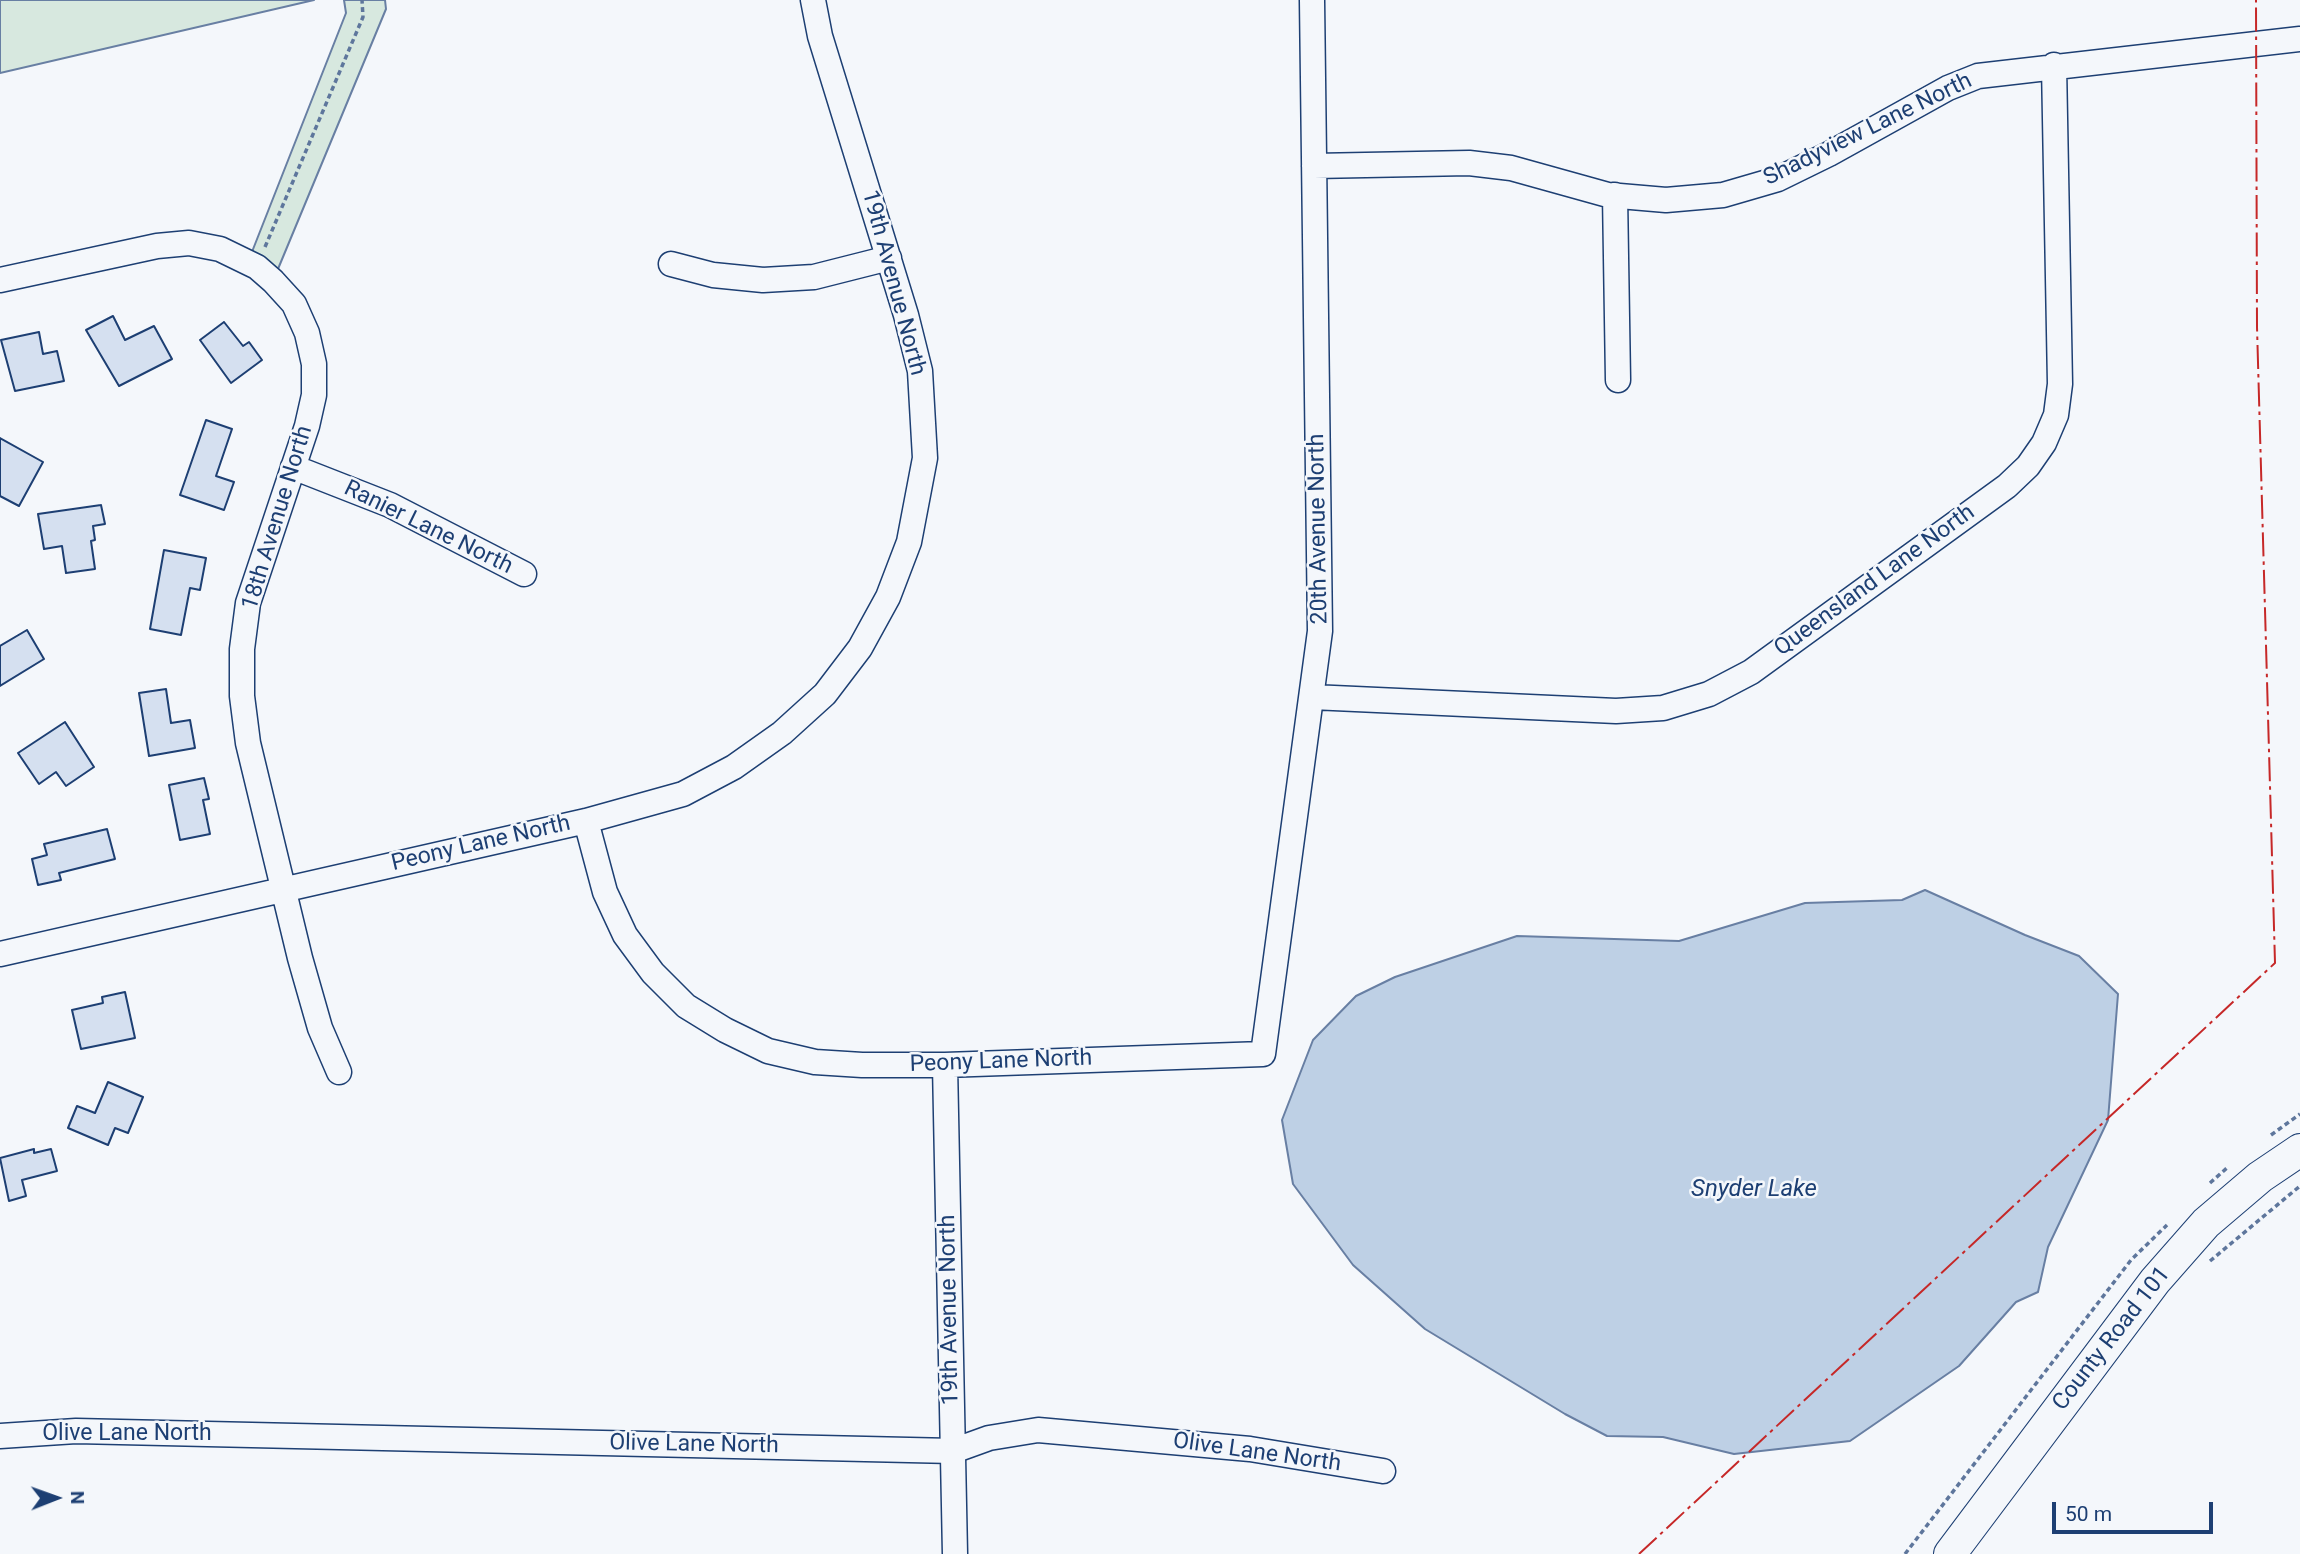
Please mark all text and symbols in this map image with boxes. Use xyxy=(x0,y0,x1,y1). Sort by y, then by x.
street label: Shadyview Lane North xyxy=(1759,68,1977,192)
street label: 19th Avenue North xyxy=(855,187,931,379)
street label: 18th Avenue North xyxy=(237,423,319,613)
street label: 20th Avenue North xyxy=(1304,433,1334,625)
street label: Ranier Lane North xyxy=(339,475,517,581)
street label: Queensland Lane North xyxy=(1770,499,1980,663)
street label: Peony Lane North xyxy=(389,810,573,878)
street label: Peony Lane North xyxy=(909,1045,1093,1079)
water label: Snyder Lake xyxy=(1691,1176,1817,1204)
street label: 19th Avenue North xyxy=(935,1214,965,1406)
street label: County Road 101 xyxy=(2047,1262,2177,1416)
street label: Olive Lane North xyxy=(42,1420,212,1448)
street label: Olive Lane North xyxy=(1171,1428,1343,1478)
street label: Olive Lane North xyxy=(609,1430,779,1460)
north arrow xyxy=(21,1463,91,1533)
scale bar xyxy=(2055,1488,2216,1532)
text: N xyxy=(66,1491,89,1505)
text: 50 m xyxy=(2065,1502,2112,1526)

